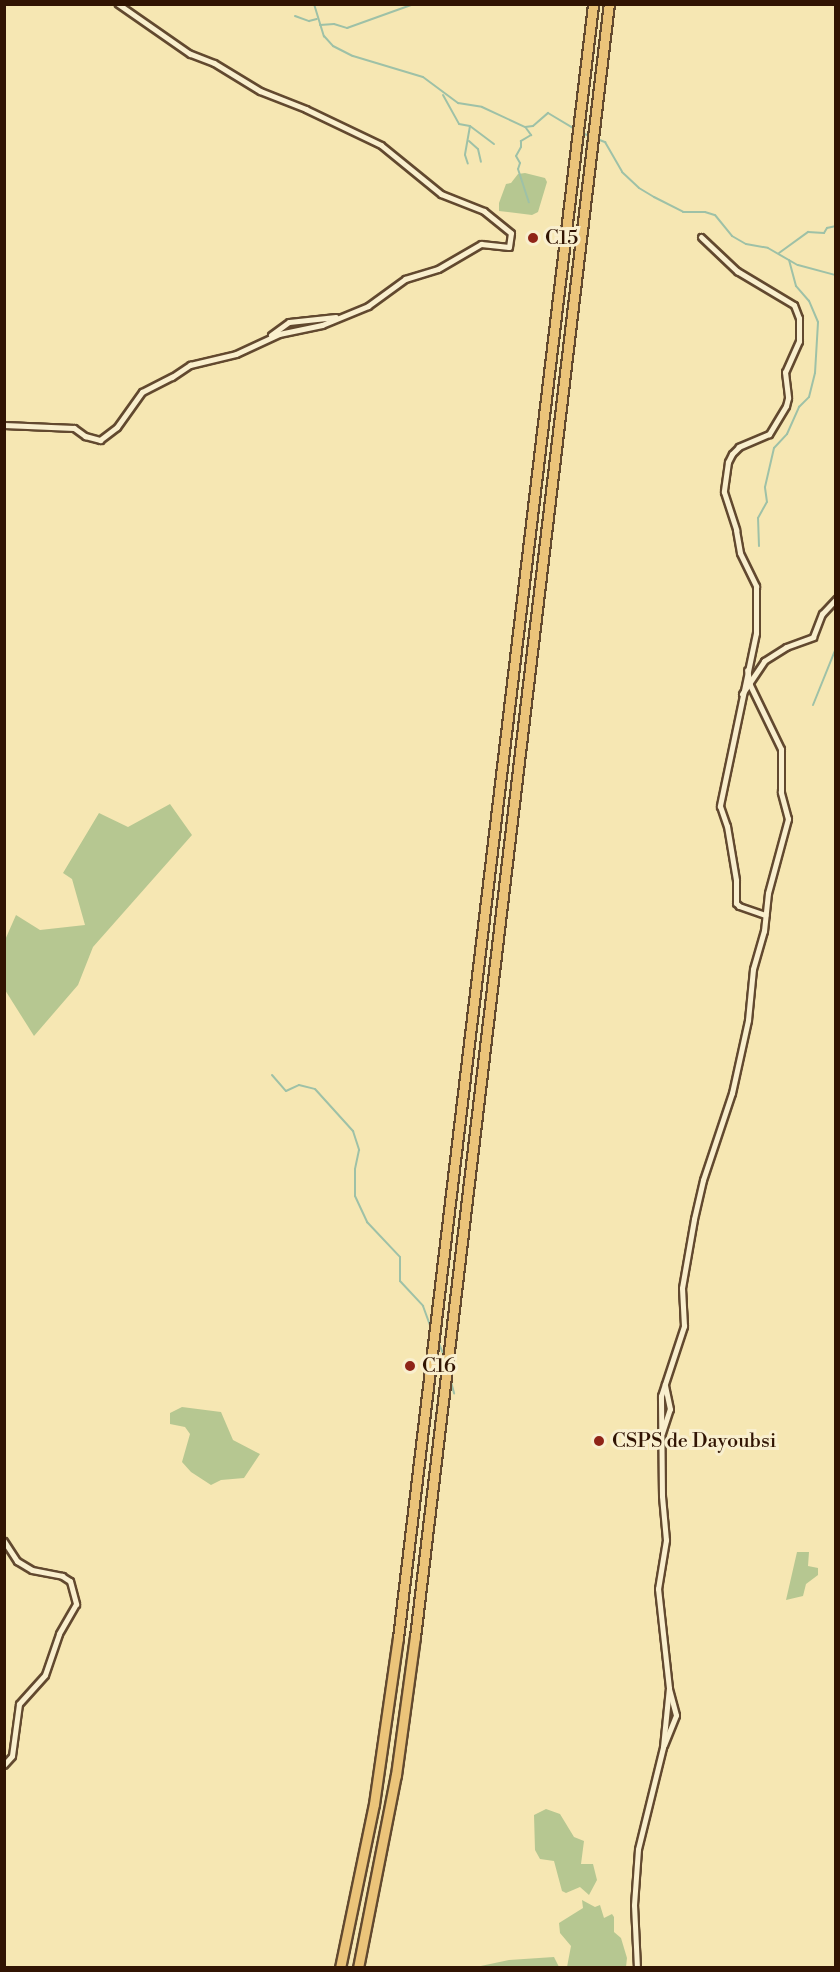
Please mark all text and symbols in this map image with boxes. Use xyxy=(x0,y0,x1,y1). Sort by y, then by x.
place label: C15 xyxy=(545,226,578,250)
marker: C15 xyxy=(526,231,540,245)
place label: C16 xyxy=(422,1354,456,1378)
marker: C16 xyxy=(403,1359,417,1373)
place label: CSPS de Dayoubsi xyxy=(612,1429,776,1453)
marker: CSPS de Dayoubsi xyxy=(590,1432,608,1450)

